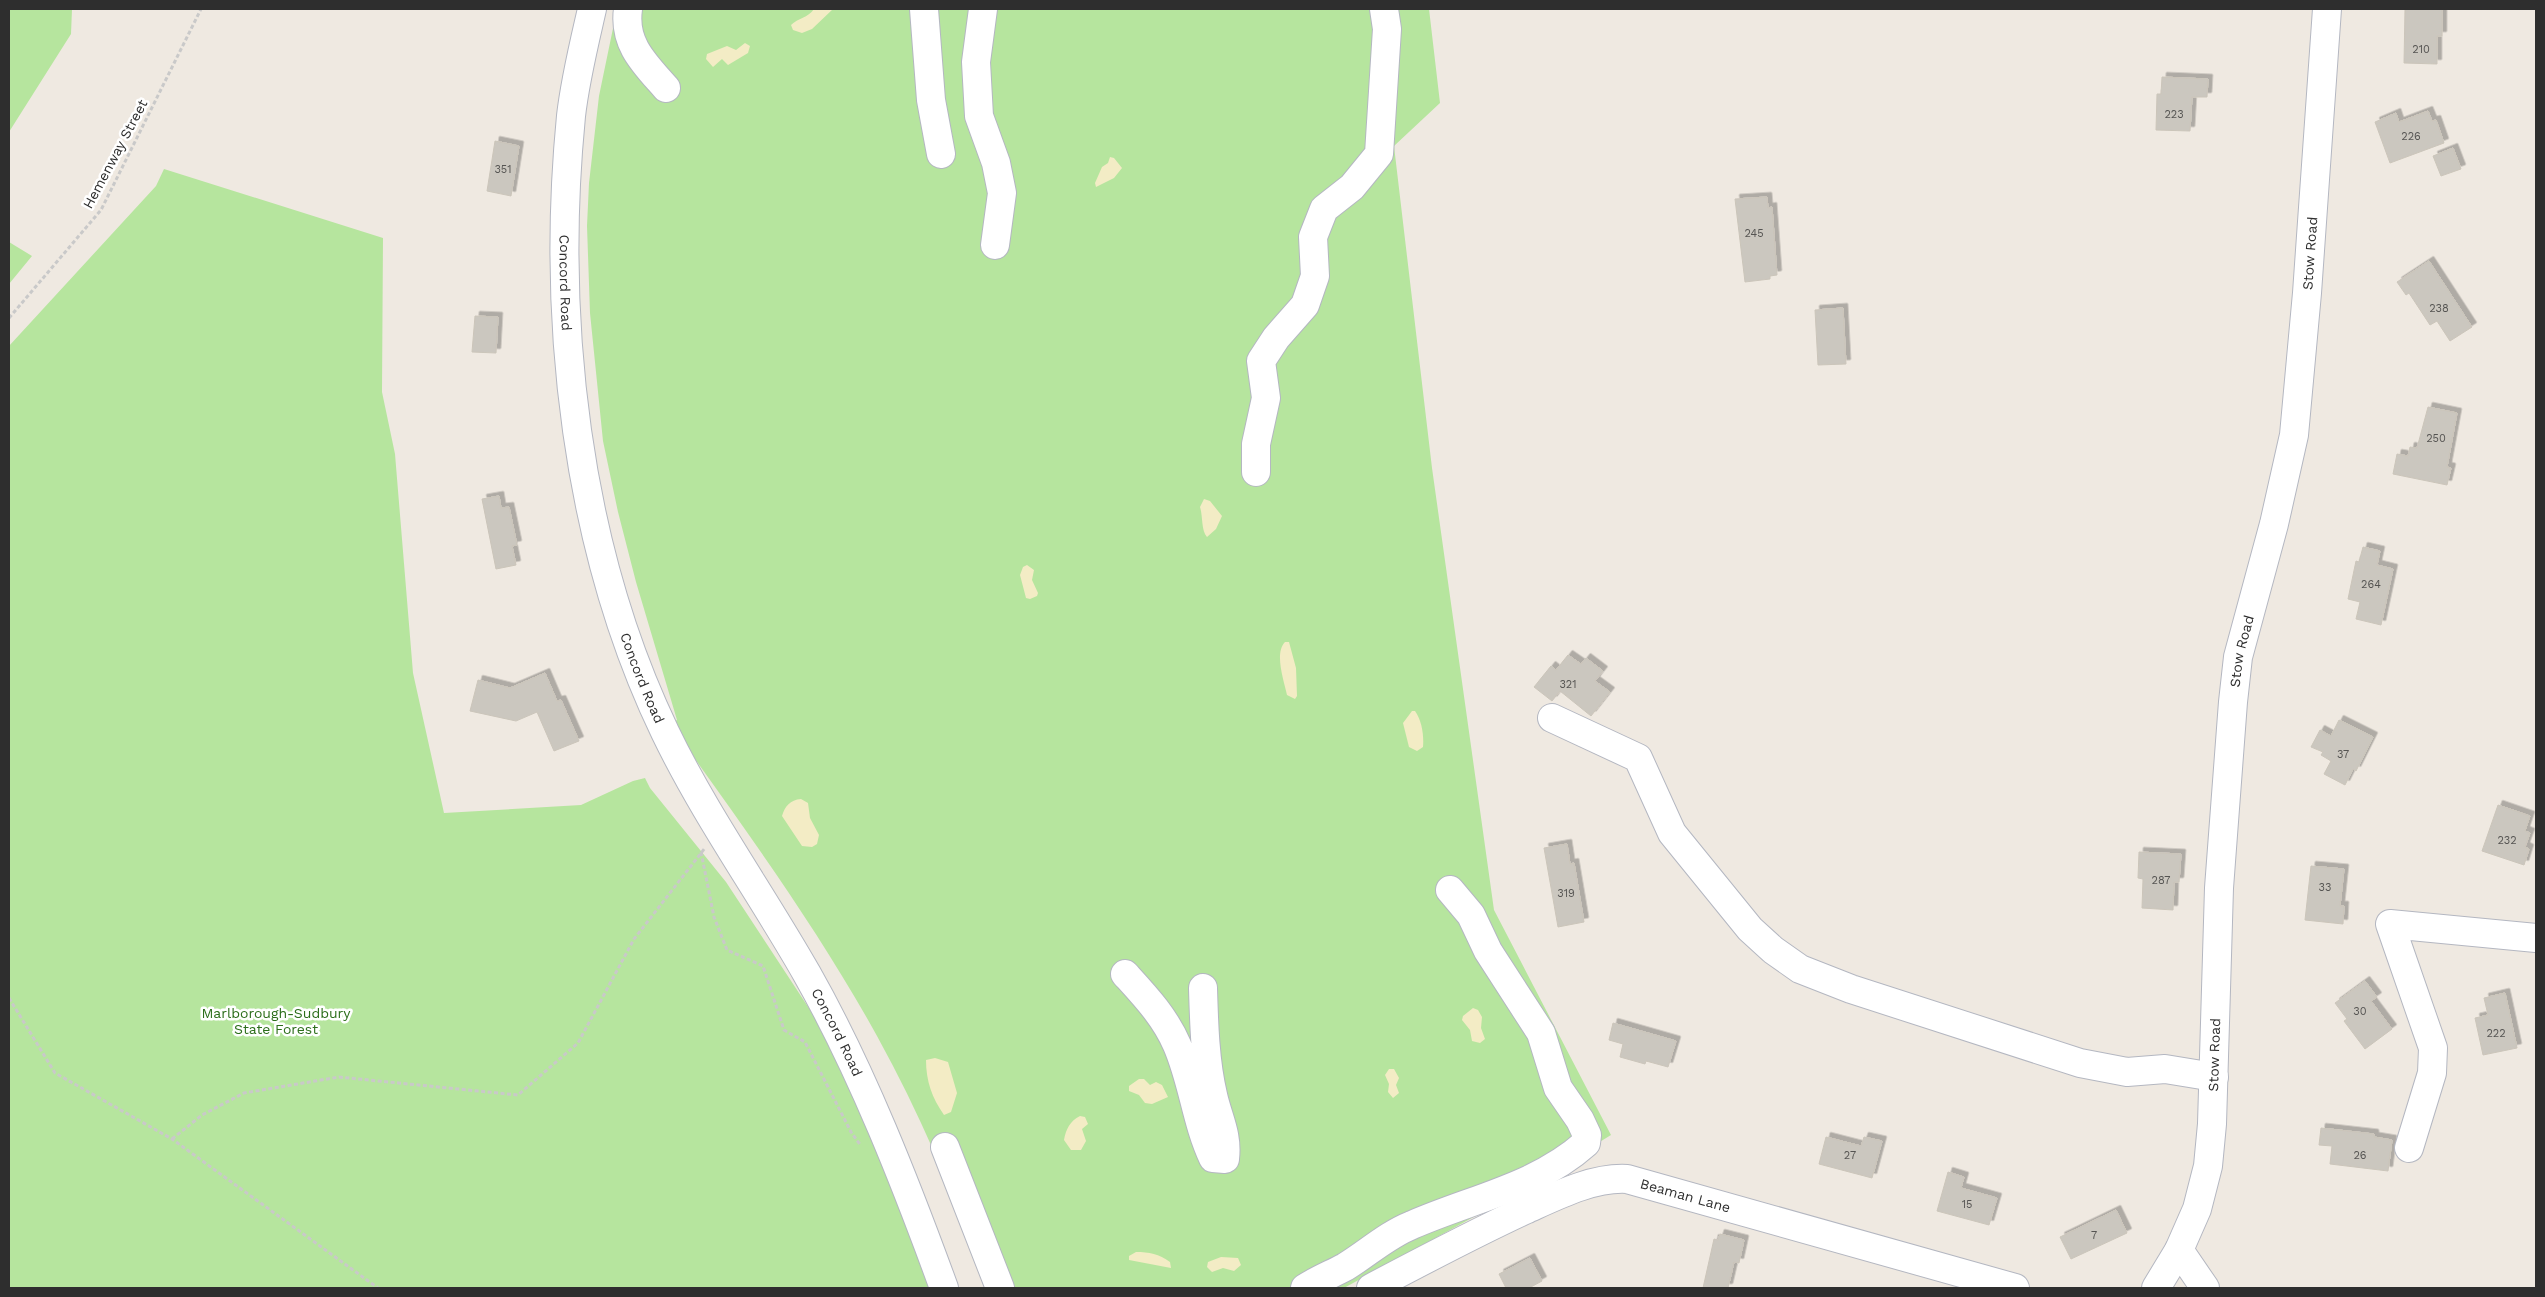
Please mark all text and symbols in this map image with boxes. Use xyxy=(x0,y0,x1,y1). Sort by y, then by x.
house number: 210 xyxy=(2412,43,2430,56)
street label: Hemenway Street xyxy=(80,97,151,211)
house number: 223 xyxy=(2164,108,2184,121)
house number: 226 xyxy=(2401,130,2421,143)
house number: 351 xyxy=(494,163,512,176)
street label: Stow Road xyxy=(2299,216,2320,291)
house number: 245 xyxy=(1744,227,1764,240)
street label: Concord Road xyxy=(557,235,575,331)
house number: 238 xyxy=(2429,302,2449,315)
house number: 250 xyxy=(2426,432,2446,445)
house number: 264 xyxy=(2361,578,2381,591)
street label: Stow Road xyxy=(2227,613,2257,688)
street label: Concord Road xyxy=(617,631,668,726)
house number: 321 xyxy=(1559,678,1577,691)
house number: 37 xyxy=(2337,748,2349,761)
house number: 232 xyxy=(2497,834,2517,847)
house number: 287 xyxy=(2152,874,2170,887)
house number: 33 xyxy=(2319,881,2331,894)
house number: 319 xyxy=(1557,887,1575,900)
street label: Concord Road xyxy=(808,985,866,1079)
park label: Marlborough-Sudbury State Forest xyxy=(201,1005,351,1037)
house number: 30 xyxy=(2353,1005,2367,1018)
street label: Stow Road xyxy=(2205,1018,2223,1092)
house number: 222 xyxy=(2486,1027,2506,1040)
house number: 27 xyxy=(1844,1149,1856,1162)
house number: 26 xyxy=(2353,1149,2367,1162)
street label: Beaman Lane xyxy=(1639,1175,1732,1216)
house number: 15 xyxy=(1962,1198,1972,1211)
house number: 7 xyxy=(2091,1229,2097,1242)

